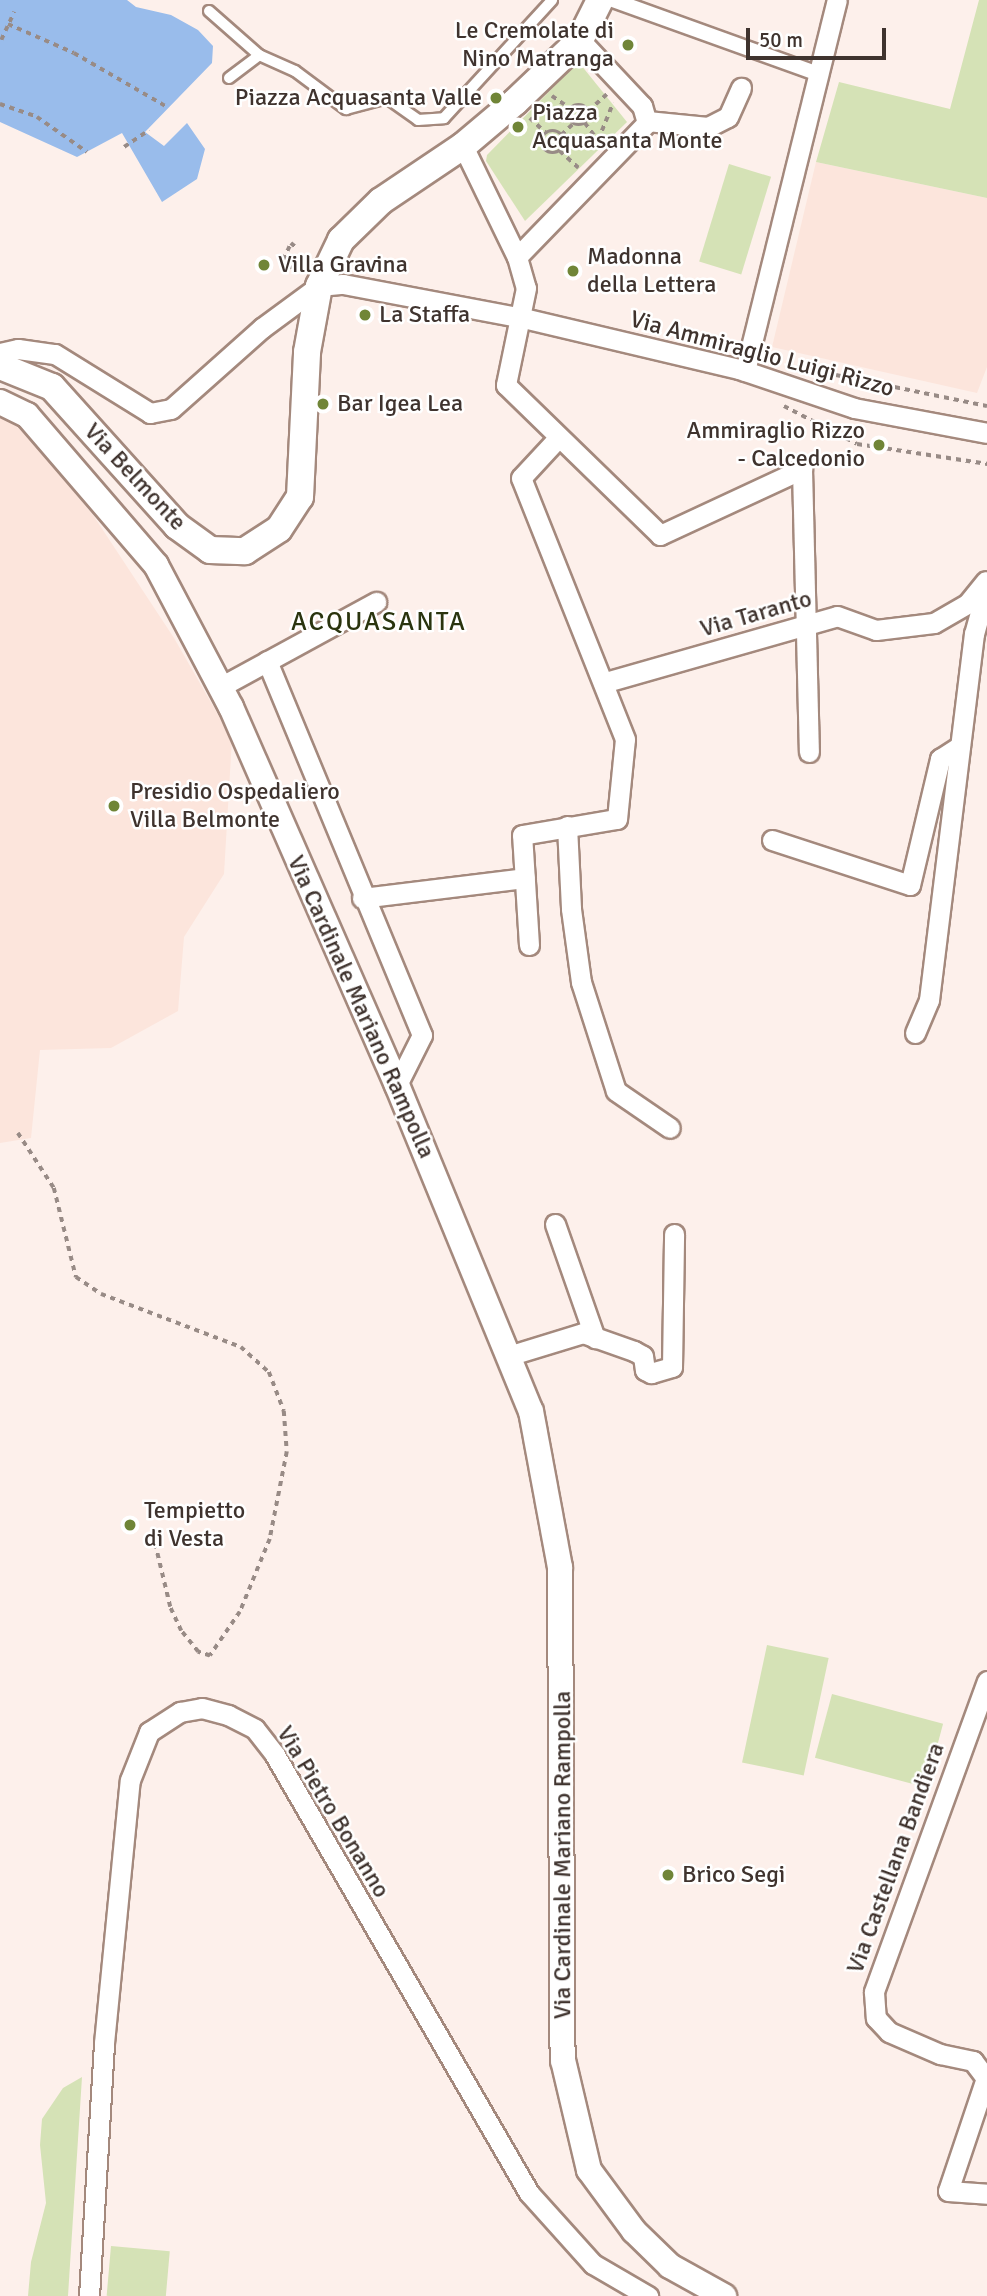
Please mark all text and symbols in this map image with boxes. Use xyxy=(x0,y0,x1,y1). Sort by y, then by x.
scale bar xyxy=(749,14,889,58)
place label: Le Cremolate di Nino Matranga xyxy=(455,17,614,73)
text: 50 m xyxy=(759,27,803,53)
marker: Le Cremolate di Nino Matranga xyxy=(620,37,636,53)
place label: Piazza Acquasanta Valle xyxy=(235,84,482,112)
marker: Piazza Acquasanta Valle xyxy=(488,90,504,106)
place label: Piazza Acquasanta Monte xyxy=(532,99,723,155)
marker: Piazza Acquasanta Monte xyxy=(510,119,526,135)
place label: Madonna della Lettera xyxy=(587,243,716,299)
place label: Villa Gravina xyxy=(278,251,408,279)
marker: Villa Gravina xyxy=(256,257,272,273)
marker: Madonna della Lettera xyxy=(565,263,581,279)
place label: La Staffa xyxy=(379,301,470,329)
street label: Via Ammiraglio Luigi Rizzo xyxy=(627,305,897,403)
marker: La Staffa xyxy=(357,307,373,323)
place label: Bar Igea Lea xyxy=(337,390,463,418)
marker: Bar Igea Lea xyxy=(315,396,331,412)
street label: Via Belmonte xyxy=(78,417,192,537)
place label: Ammiraglio Rizzo - Calcedonio xyxy=(686,417,865,473)
marker: Ammiraglio Rizzo - Calcedonio xyxy=(871,437,887,453)
street label: Via Taranto xyxy=(697,584,815,644)
district label: ACQUASANTA xyxy=(292,607,466,639)
place label: Presidio Ospedaliero Villa Belmonte xyxy=(130,778,340,834)
marker: Presidio Ospedaliero Villa Belmonte xyxy=(104,796,124,816)
street label: Via Cardinale Mariano Rampolla xyxy=(281,851,441,1163)
place label: Tempietto di Vesta xyxy=(144,1497,245,1553)
marker: Tempietto di Vesta xyxy=(122,1517,138,1533)
street label: Via Cardinale Mariano Rampolla xyxy=(549,1691,577,2019)
street label: Via Pietro Bonanno xyxy=(270,1721,396,1903)
street label: Via Castellana Bandiera xyxy=(841,1739,951,1977)
place label: Brico Segi xyxy=(682,1861,785,1889)
marker: Brico Segi xyxy=(660,1867,676,1883)

